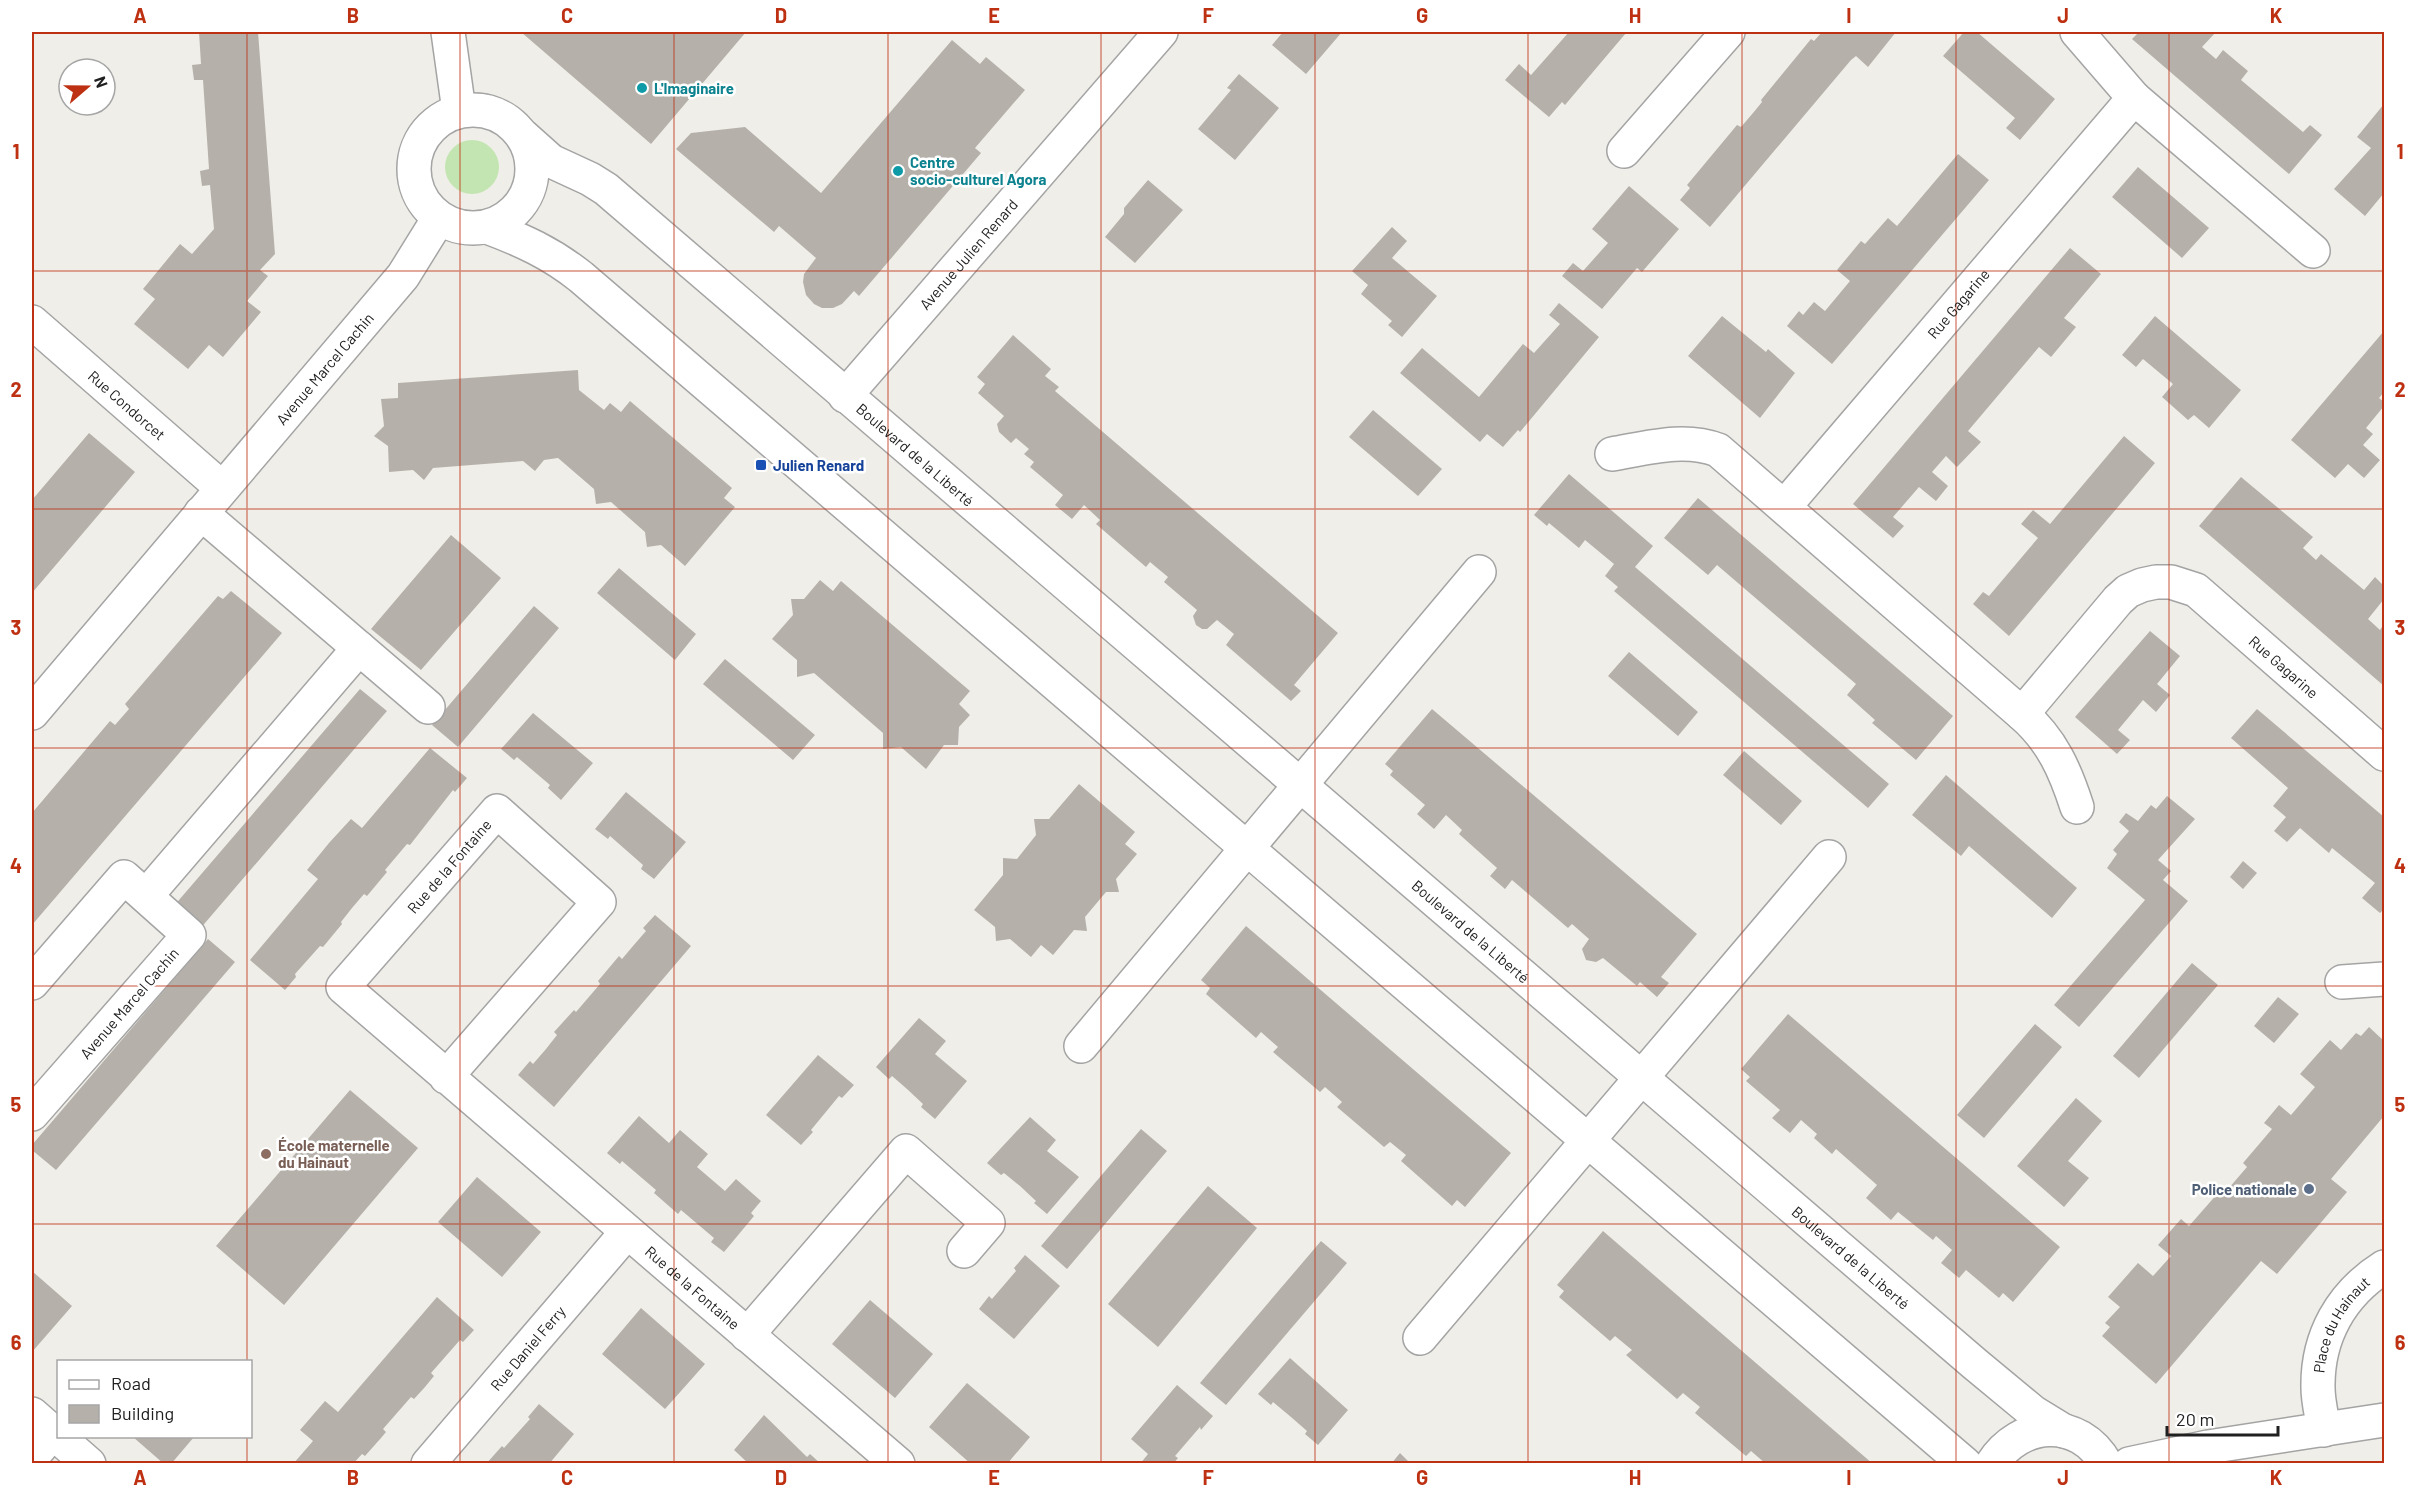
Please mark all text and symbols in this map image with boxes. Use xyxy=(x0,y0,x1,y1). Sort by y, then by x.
text: A xyxy=(133,3,147,27)
text: B xyxy=(347,3,359,27)
text: C xyxy=(561,3,573,27)
text: D xyxy=(775,3,787,27)
text: E xyxy=(988,3,1000,27)
text: F xyxy=(1202,3,1214,27)
text: G xyxy=(1416,3,1428,27)
text: H xyxy=(1629,3,1641,27)
text: I xyxy=(1846,3,1852,27)
text: J xyxy=(2057,3,2069,27)
text: K xyxy=(2270,3,2283,27)
north arrow xyxy=(57,57,117,117)
text: N xyxy=(91,73,112,90)
place label: L'Imaginaire xyxy=(654,79,734,97)
marker: L'Imaginaire xyxy=(635,81,649,95)
text: 1 xyxy=(12,139,20,163)
text: 1 xyxy=(2396,139,2404,163)
place label: Centre socio-culturel Agora xyxy=(910,153,1047,188)
marker: Centre socio-culturel Agora xyxy=(891,164,905,178)
street label: Avenue Julien Renard xyxy=(915,195,1021,313)
street label: Rue Gagarine xyxy=(1923,265,1993,342)
street label: Avenue Marcel Cachin xyxy=(272,309,377,428)
street label: Rue Condorcet xyxy=(85,366,169,443)
text: 2 xyxy=(10,377,22,401)
text: 2 xyxy=(2394,377,2406,401)
street label: Boulevard de la Liberté xyxy=(853,399,978,510)
place label: Julien Renard xyxy=(773,456,864,474)
marker: Julien Renard xyxy=(754,458,768,472)
text: 3 xyxy=(11,615,21,639)
text: 3 xyxy=(2395,615,2405,639)
street label: Rue Gagarine xyxy=(2246,632,2322,702)
street label: Rue de la Fontaine xyxy=(403,815,495,917)
text: 4 xyxy=(10,853,22,877)
text: 4 xyxy=(2394,853,2406,877)
street label: Boulevard de la Liberté xyxy=(1408,876,1533,987)
street label: Avenue Marcel Cachin xyxy=(76,944,182,1062)
text: 5 xyxy=(11,1092,22,1116)
text: 5 xyxy=(2395,1092,2406,1116)
place label: École maternelle du Hainaut xyxy=(278,1136,390,1171)
marker: École maternelle du Hainaut xyxy=(259,1147,273,1161)
place label: Police nationale xyxy=(2192,1180,2297,1198)
marker: Police nationale xyxy=(2302,1182,2316,1196)
street label: Boulevard de la Liberté xyxy=(1789,1202,1913,1313)
street label: Rue de la Fontaine xyxy=(642,1242,744,1333)
street label: Place du Hainaut xyxy=(2309,1272,2373,1374)
street label: Rue Daniel Ferry xyxy=(486,1302,569,1394)
text: 6 xyxy=(11,1330,22,1354)
text: 6 xyxy=(2395,1330,2406,1354)
legend xyxy=(57,1360,252,1438)
text: Road xyxy=(111,1372,151,1394)
scale bar xyxy=(2167,1399,2278,1437)
text: Building xyxy=(111,1402,174,1424)
text: 20 m xyxy=(2176,1408,2214,1430)
text: A xyxy=(133,1465,147,1489)
text: B xyxy=(347,1465,359,1489)
text: C xyxy=(561,1465,573,1489)
text: D xyxy=(775,1465,787,1489)
text: E xyxy=(988,1465,1000,1489)
text: F xyxy=(1202,1465,1214,1489)
text: G xyxy=(1416,1465,1428,1489)
text: H xyxy=(1629,1465,1641,1489)
text: I xyxy=(1846,1465,1852,1489)
text: J xyxy=(2057,1465,2069,1489)
text: K xyxy=(2270,1465,2283,1489)

